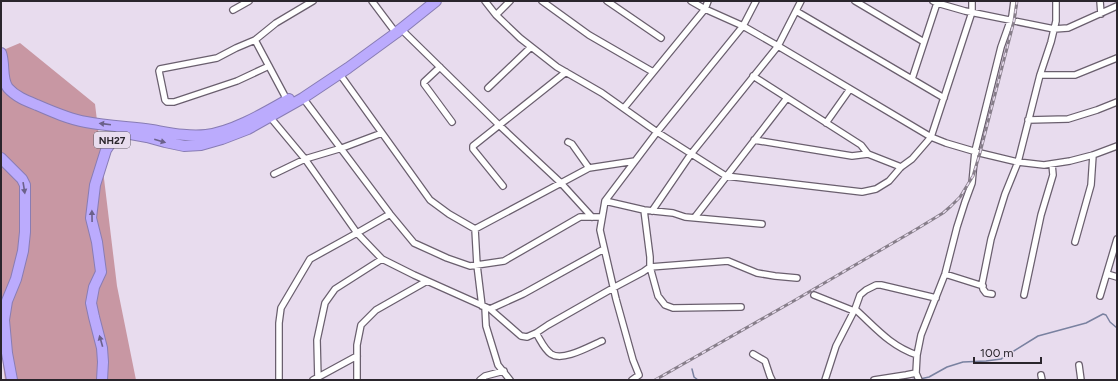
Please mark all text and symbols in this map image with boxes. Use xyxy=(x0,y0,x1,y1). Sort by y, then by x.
one-way arrow xyxy=(99,121,111,127)
road number: NH27 xyxy=(94,132,130,148)
one-way arrow xyxy=(154,138,166,144)
one-way arrow xyxy=(21,181,27,194)
one-way arrow xyxy=(89,209,95,222)
one-way arrow xyxy=(97,335,103,348)
scale bar xyxy=(974,339,1041,365)
text: 100 m xyxy=(980,346,1014,360)

